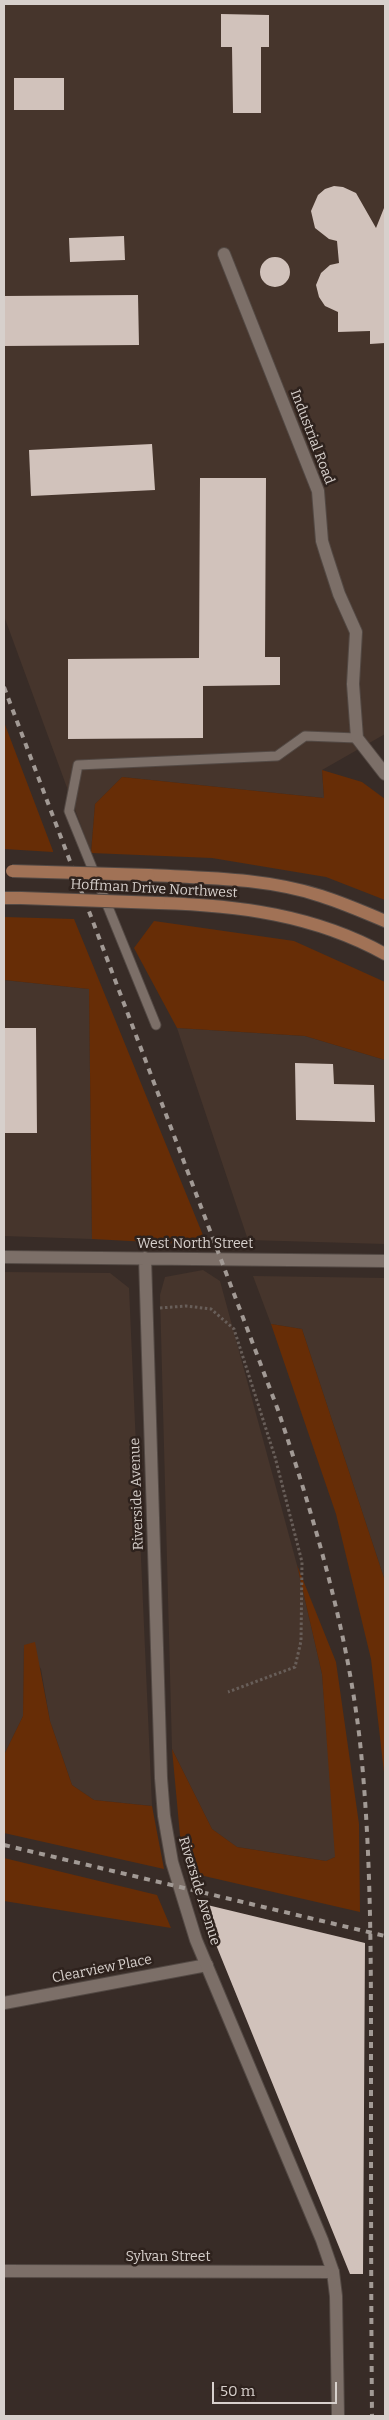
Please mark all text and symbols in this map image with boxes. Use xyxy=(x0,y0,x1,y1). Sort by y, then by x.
street label: Industrial Road xyxy=(286,387,338,487)
street label: Hoffman Drive Northwest xyxy=(70,876,238,902)
street label: West North Street xyxy=(137,1236,253,1252)
street label: Riverside Avenue xyxy=(127,1437,147,1551)
street label: Riverside Avenue xyxy=(175,1835,223,1947)
street label: Clearview Place xyxy=(51,1951,153,1987)
street label: Sylvan Street xyxy=(126,2249,210,2265)
scale bar xyxy=(214,2372,339,2404)
text: 50 m xyxy=(220,2382,255,2400)

